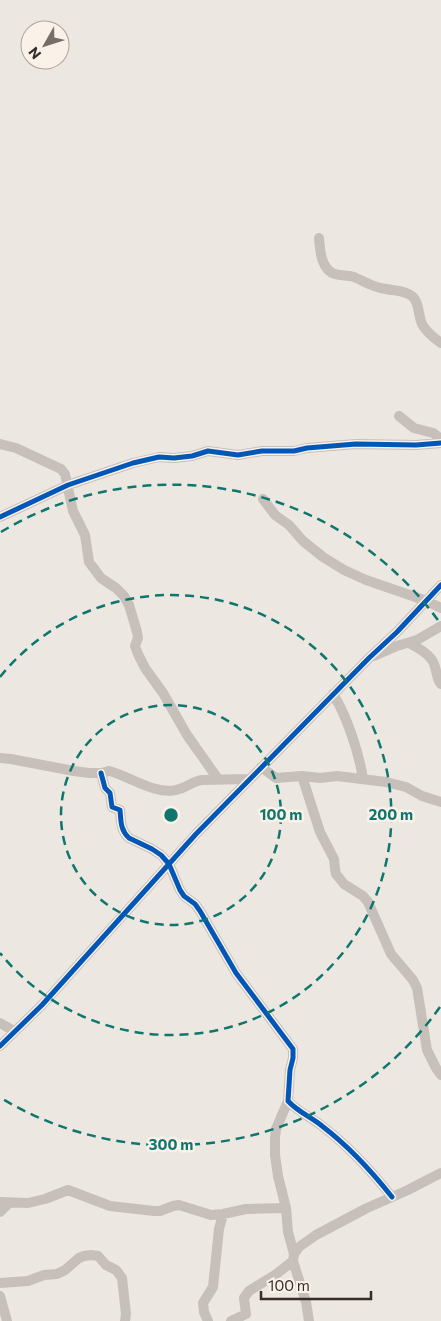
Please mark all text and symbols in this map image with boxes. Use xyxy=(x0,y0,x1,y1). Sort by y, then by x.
north arrow xyxy=(20,20,70,70)
text: N xyxy=(25,44,44,63)
text: 100 m xyxy=(260,805,302,823)
text: 200 m xyxy=(369,805,413,823)
centre of rings xyxy=(162,806,180,824)
text: 300 m xyxy=(149,1135,193,1153)
scale bar xyxy=(261,1268,371,1300)
text: 100 m xyxy=(268,1276,310,1294)

